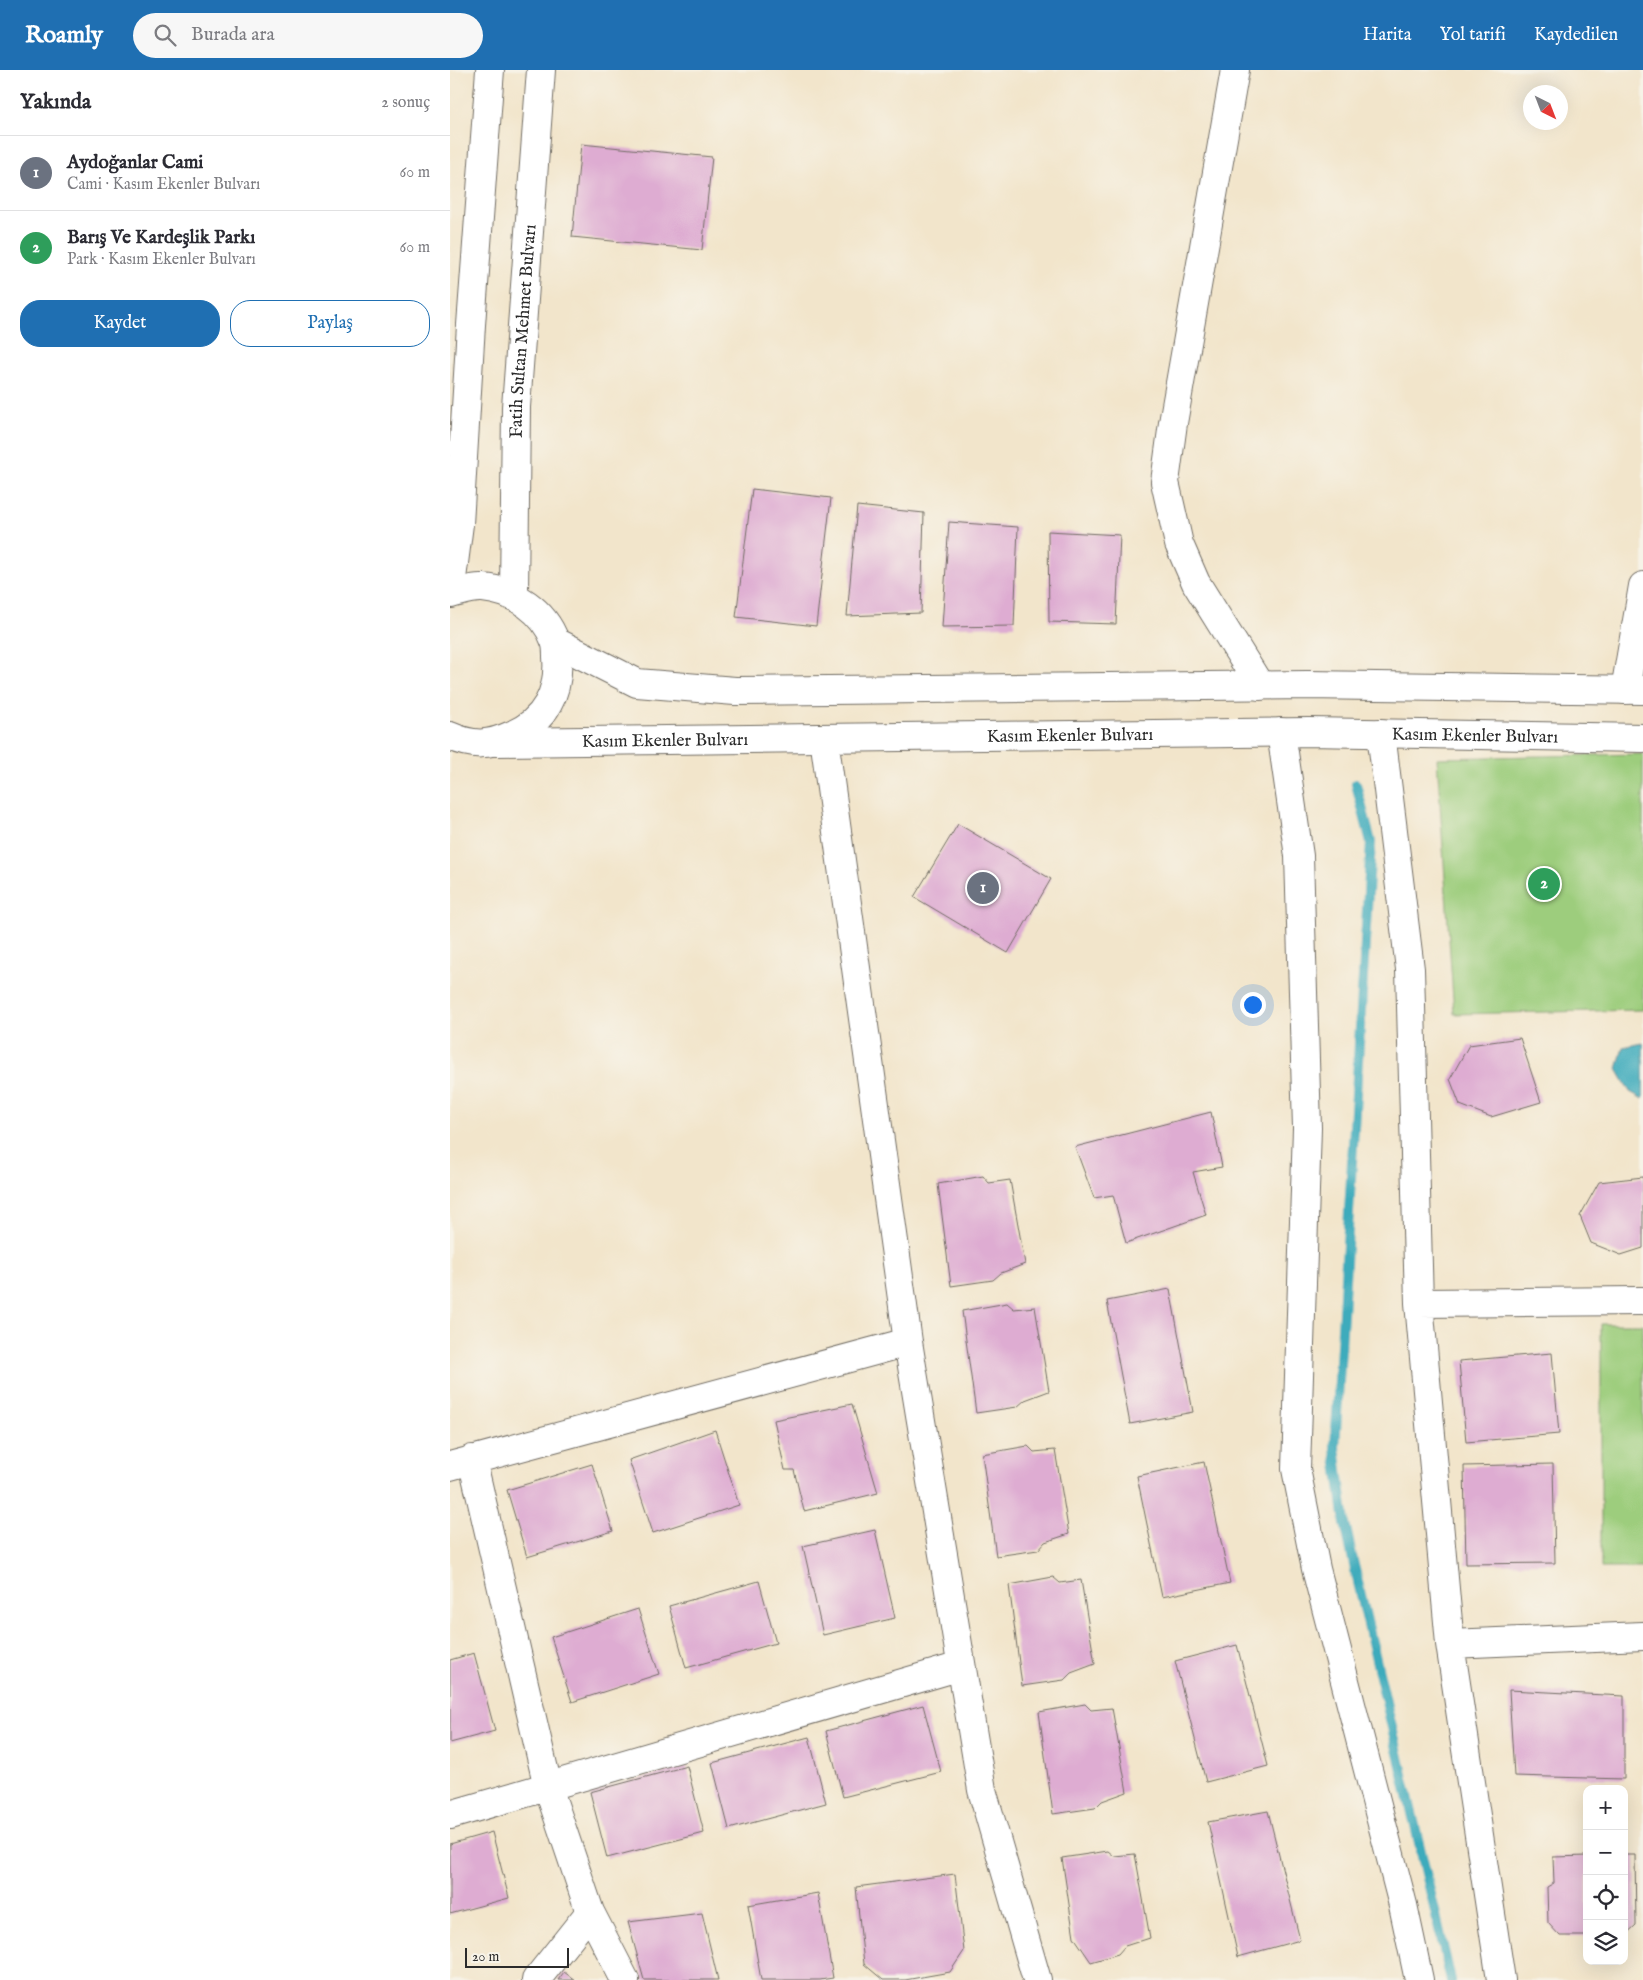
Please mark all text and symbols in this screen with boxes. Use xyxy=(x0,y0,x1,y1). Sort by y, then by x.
search box xyxy=(133,13,483,58)
text: Roamly xyxy=(25,20,103,51)
icon: search xyxy=(151,21,179,49)
text: Burada ara xyxy=(191,23,275,47)
text: Harita xyxy=(1363,24,1412,47)
text: Yol tarifi xyxy=(1440,24,1506,47)
text: Kaydedilen xyxy=(1534,24,1618,47)
north arrow xyxy=(1523,85,1568,130)
text: Yakında xyxy=(20,89,91,116)
text: 2 sonuç xyxy=(381,93,430,113)
text: Aydoğanlar Cami xyxy=(67,151,203,175)
text: 1 xyxy=(33,163,39,183)
text: 60 m xyxy=(400,163,430,183)
text: Cami · Kasım Ekenler Bulvarı xyxy=(67,175,260,195)
street label: Fatih Sultan Mehmet Bulvarı xyxy=(506,223,543,438)
text: Barış Ve Kardeşlik Parkı xyxy=(67,226,255,250)
text: 2 xyxy=(32,238,40,258)
text: 60 m xyxy=(400,238,430,258)
text: Park · Kasım Ekenler Bulvarı xyxy=(67,250,256,270)
button: Kaydet xyxy=(20,300,220,347)
button: Paylaş xyxy=(230,300,430,347)
street label: Kasım Ekenler Bulvarı xyxy=(1391,723,1558,749)
street label: Kasım Ekenler Bulvarı xyxy=(987,724,1154,749)
street label: Kasım Ekenler Bulvarı xyxy=(582,729,749,754)
pin: 2 xyxy=(1528,865,1560,903)
pin: 1 xyxy=(967,869,999,907)
your location xyxy=(1240,992,1266,1018)
map controls xyxy=(1583,1785,1628,1965)
button: + xyxy=(1583,1785,1628,1830)
button: − xyxy=(1583,1830,1628,1875)
button: locate xyxy=(1583,1875,1628,1920)
button: layers xyxy=(1583,1920,1628,1965)
scale bar xyxy=(465,1945,569,1968)
text: 20 m xyxy=(472,1948,499,1966)

